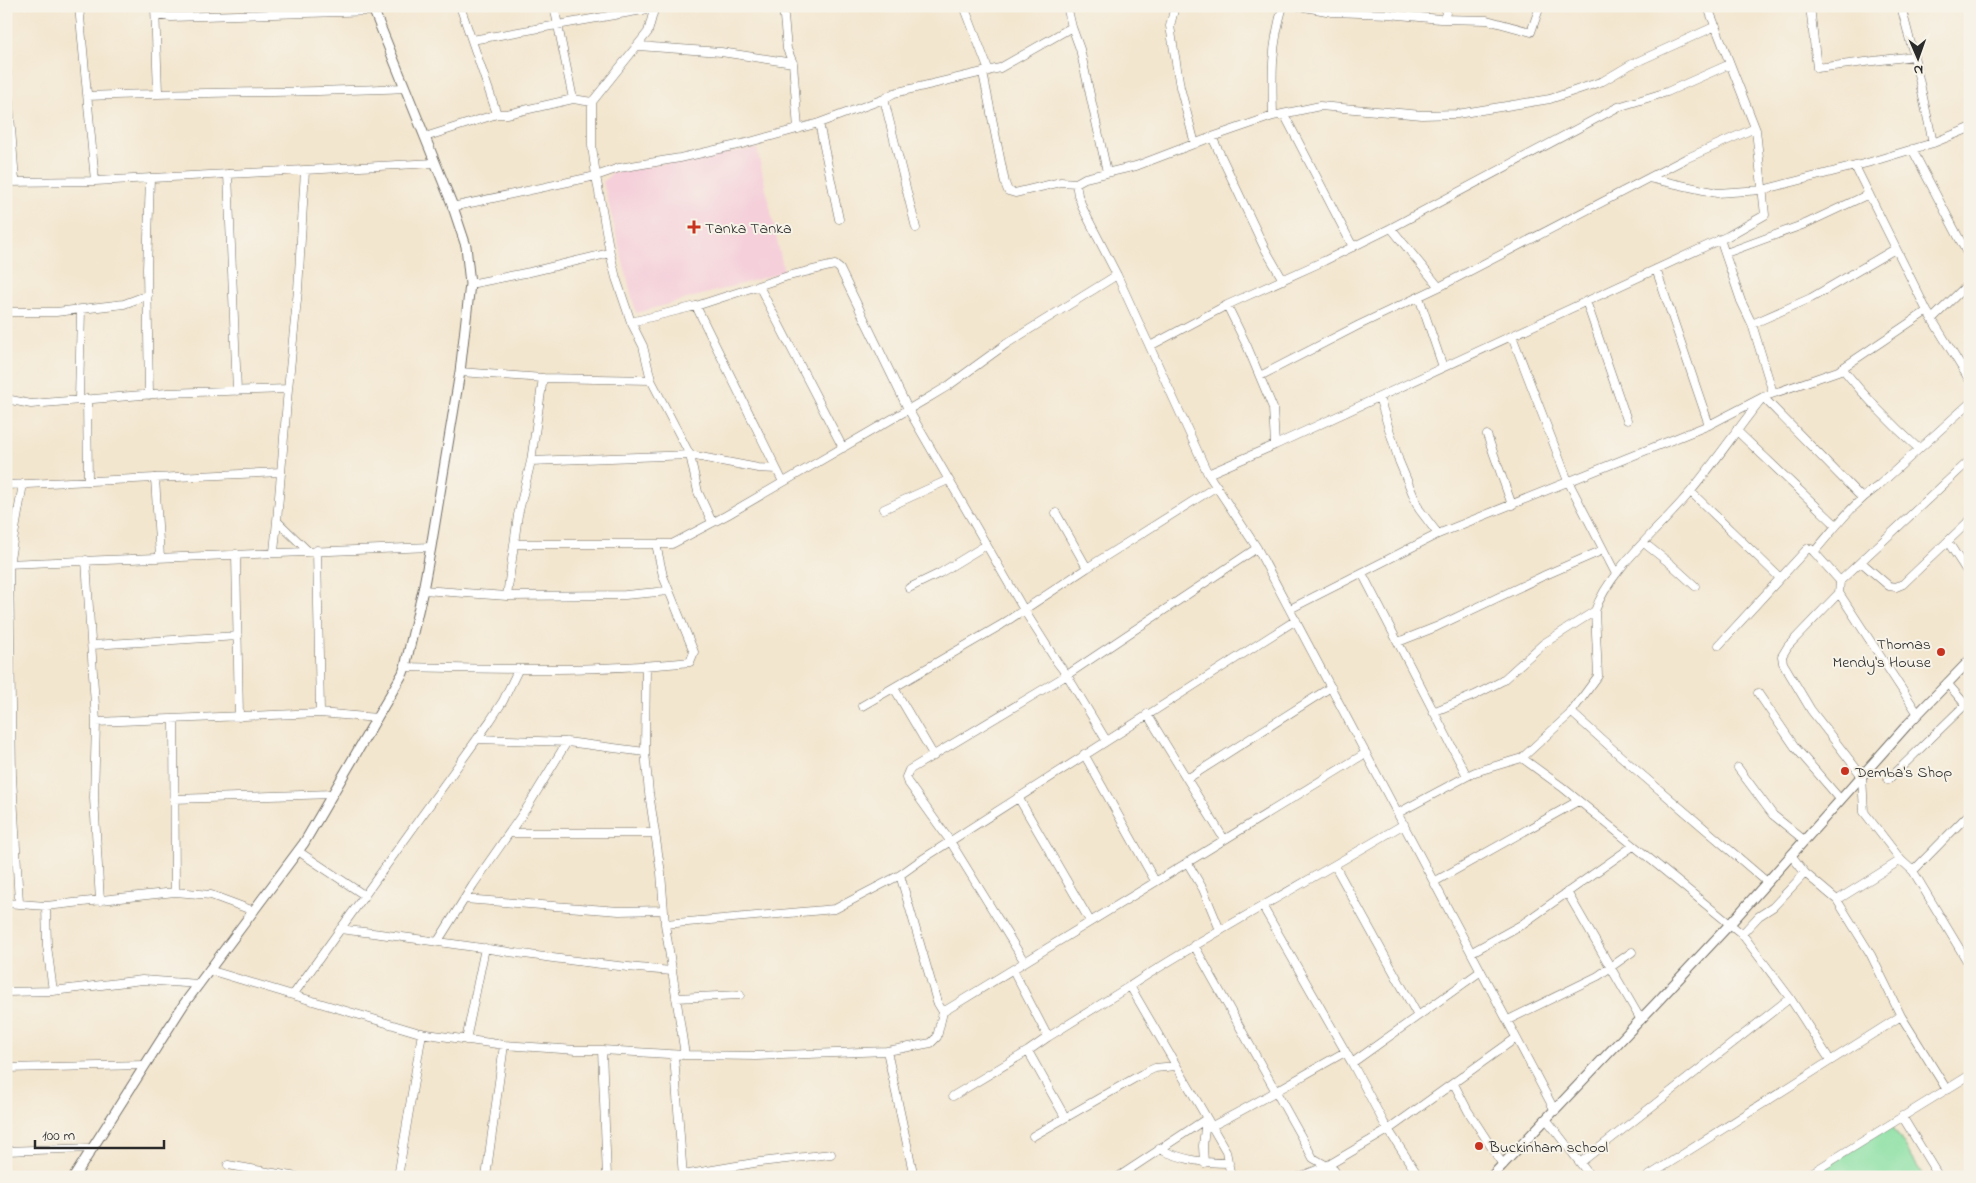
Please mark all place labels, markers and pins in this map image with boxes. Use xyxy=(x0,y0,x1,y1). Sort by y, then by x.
place label: Tanka Tanka xyxy=(705,217,792,241)
marker: Tanka Tanka xyxy=(687,220,701,234)
place label: Thomas Mendy's House xyxy=(1833,633,1932,675)
marker: Thomas Mendy's House xyxy=(1935,646,1947,658)
place label: Demba's Shop xyxy=(1854,761,1952,785)
marker: Demba's Shop xyxy=(1839,765,1851,777)
place label: Buckinham school xyxy=(1488,1136,1608,1160)
marker: Buckinham school xyxy=(1473,1140,1485,1152)

